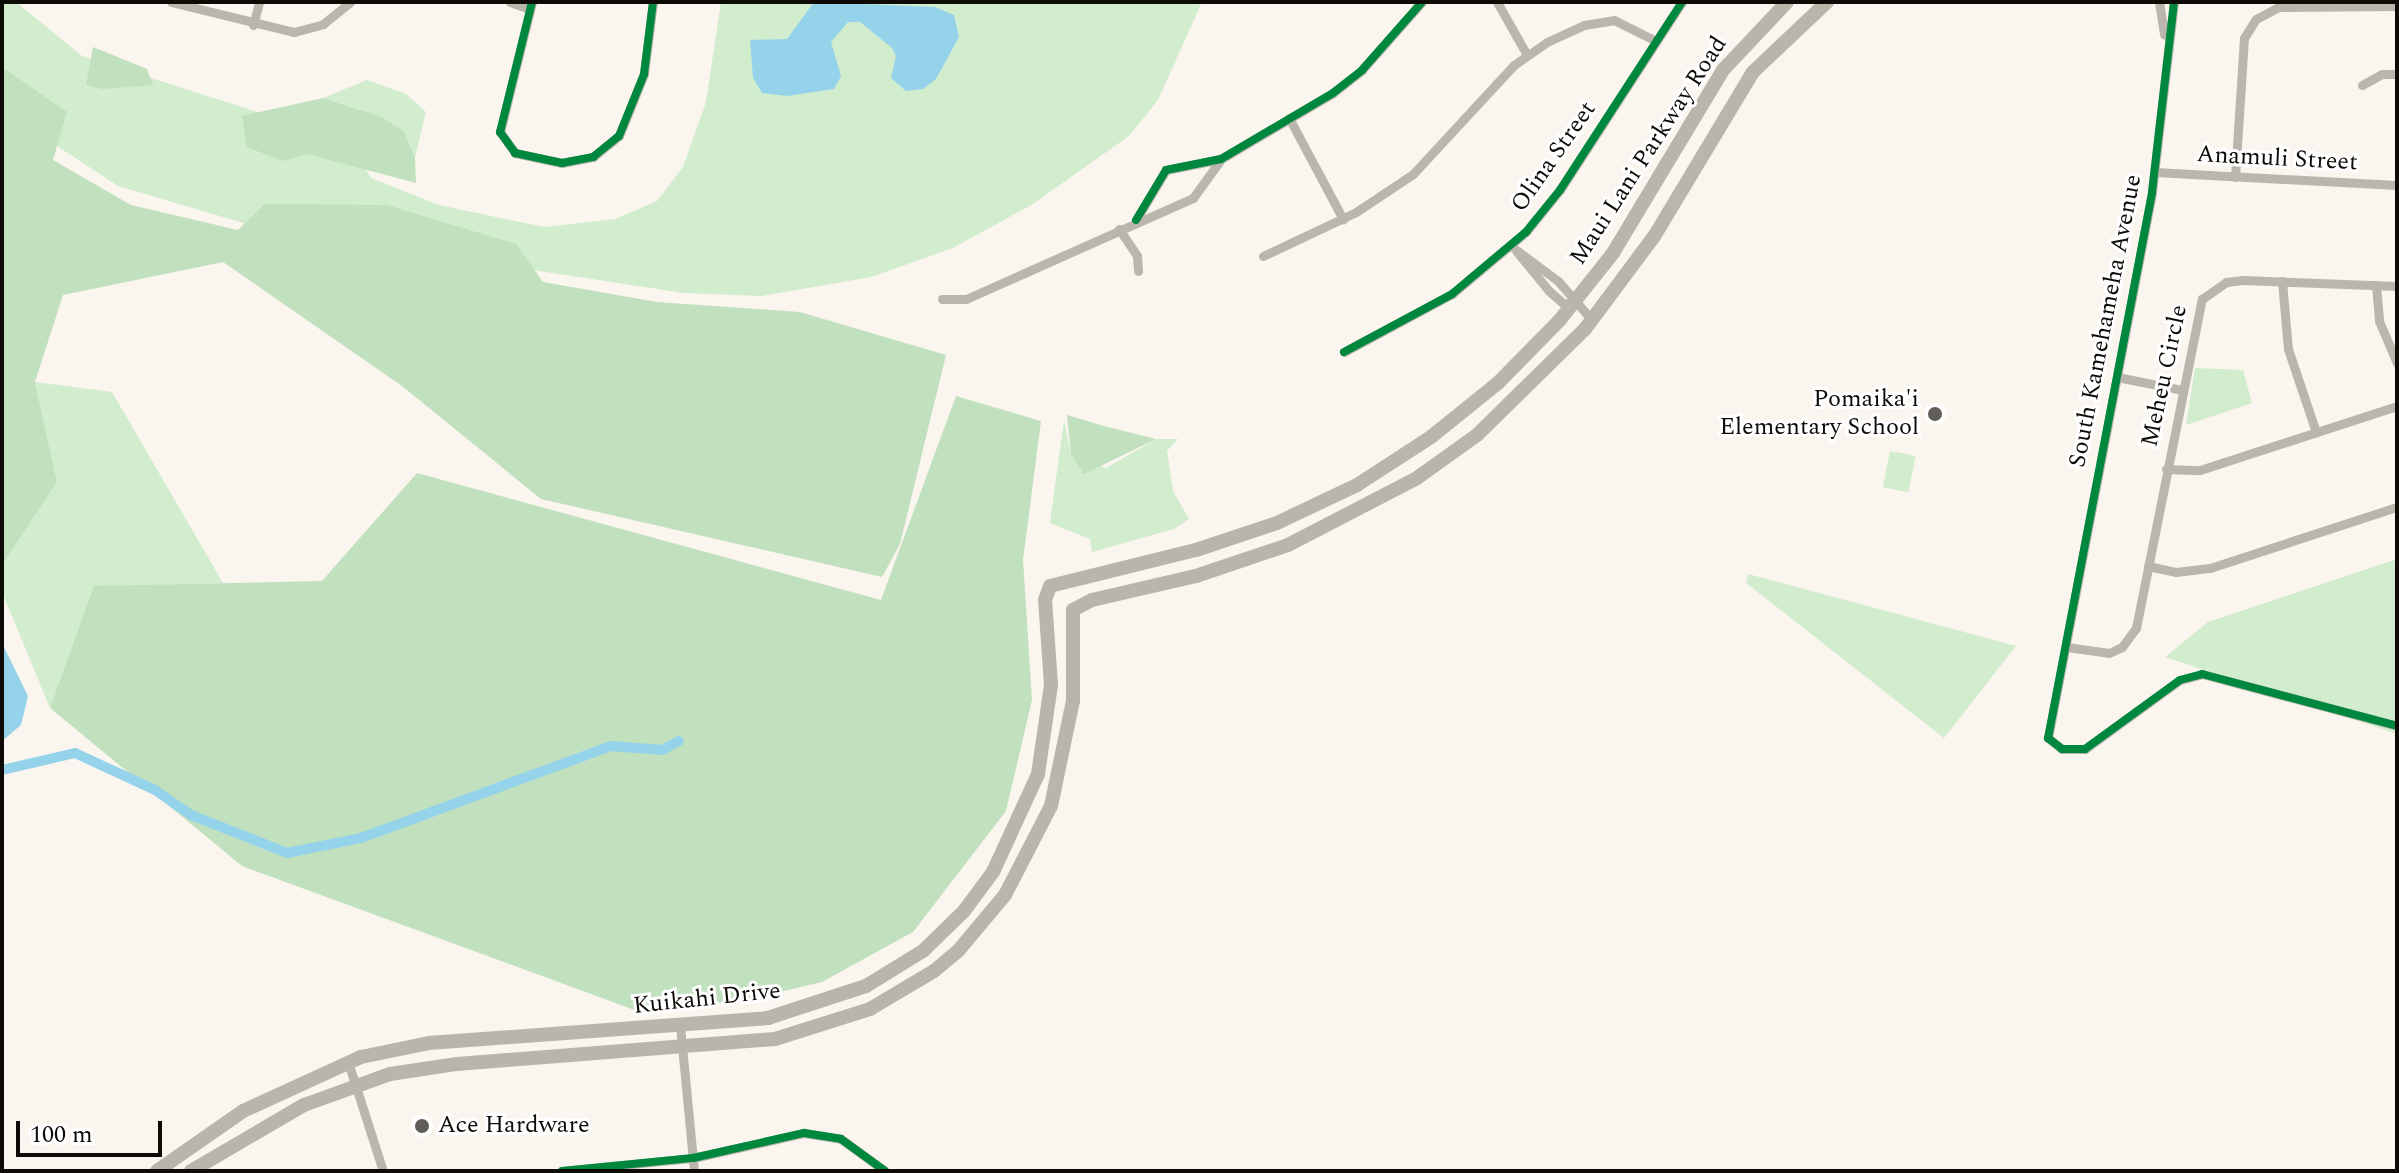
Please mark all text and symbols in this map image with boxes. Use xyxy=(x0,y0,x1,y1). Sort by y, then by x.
street label: Maui Lani Parkway Road xyxy=(1564,31,1734,271)
street label: Olina Street xyxy=(1505,96,1603,218)
street label: Anamuli Street xyxy=(2196,140,2358,178)
street label: South Kamehameha Avenue xyxy=(2063,172,2149,470)
street label: Meheu Circle xyxy=(2136,302,2194,450)
place label: Pomaika'i Elementary School xyxy=(1719,386,1919,442)
marker: Pomaika'i Elementary School xyxy=(1926,405,1944,423)
street label: Kuikahi Drive xyxy=(632,977,782,1021)
scale bar xyxy=(20,1105,166,1155)
place label: Ace Hardware xyxy=(438,1112,590,1140)
text: 100 m xyxy=(30,1117,93,1153)
marker: Ace Hardware xyxy=(413,1117,431,1135)

